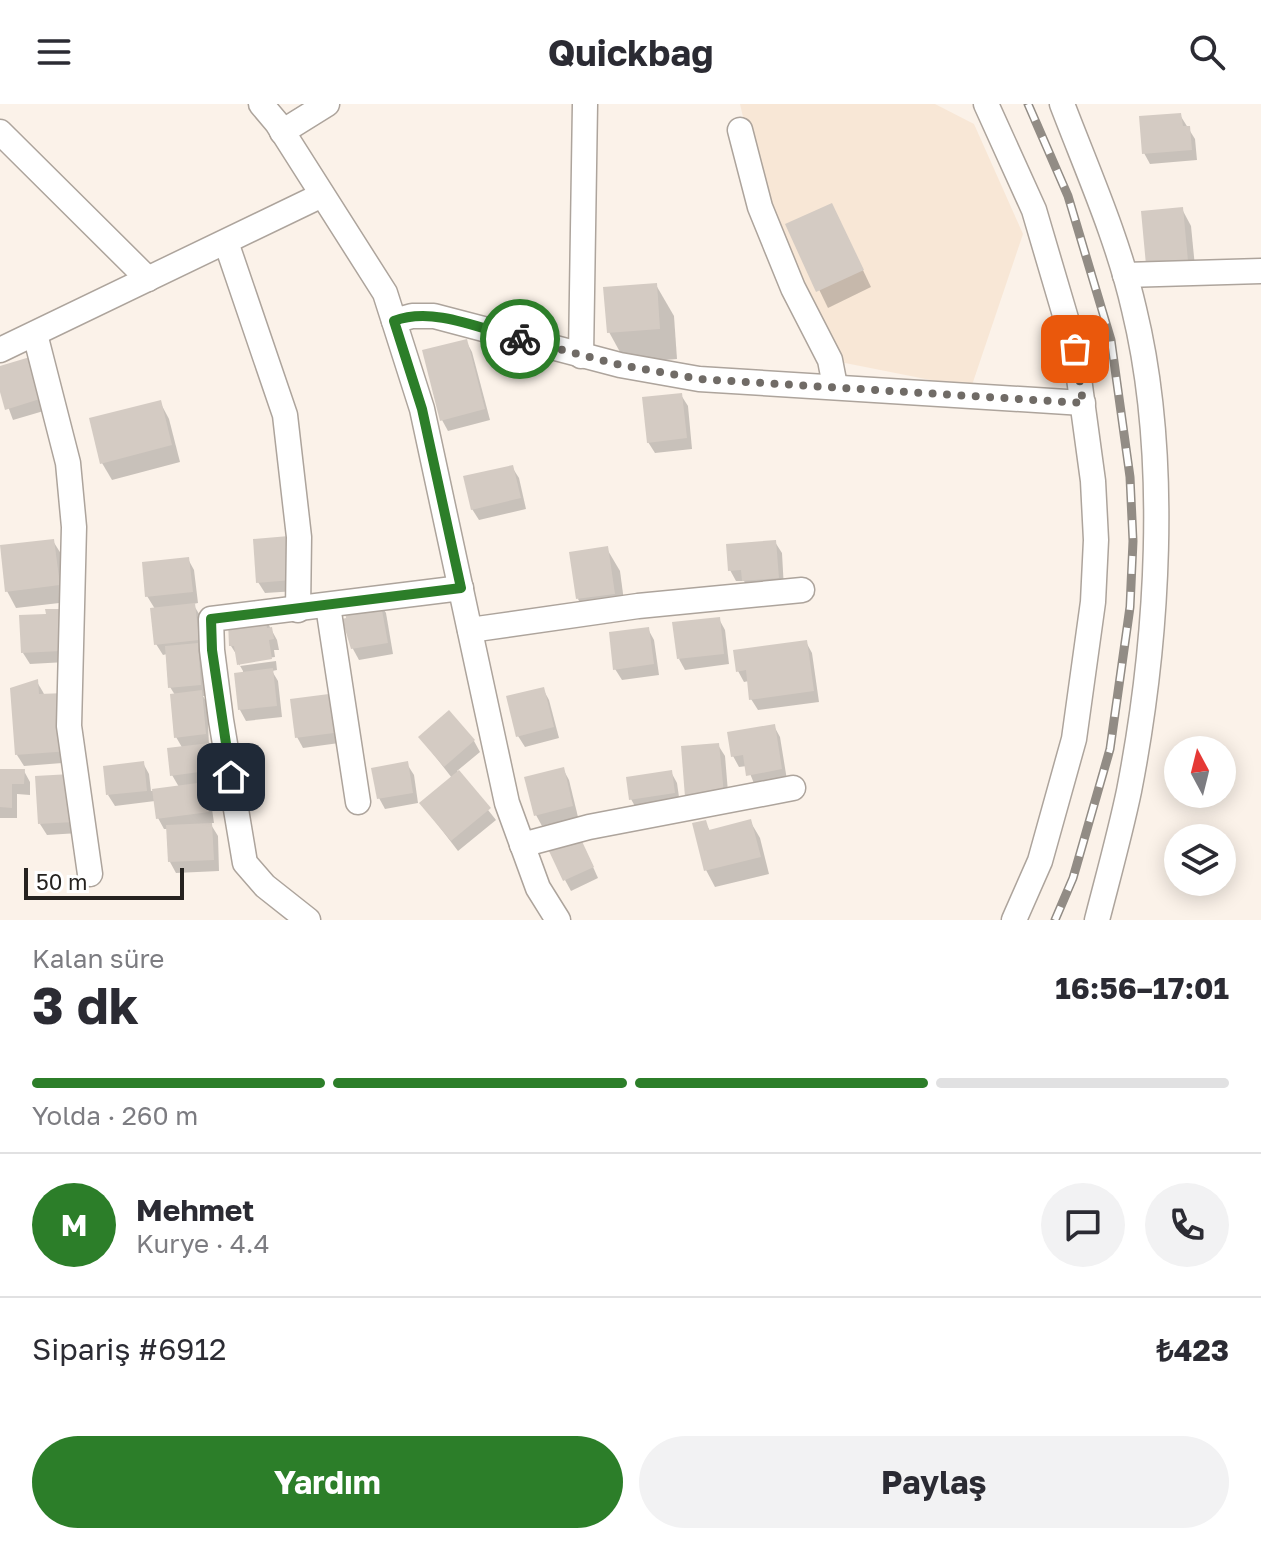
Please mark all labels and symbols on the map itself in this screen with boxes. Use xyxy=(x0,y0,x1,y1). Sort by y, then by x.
courier xyxy=(480,299,560,379)
pin xyxy=(1041,315,1109,383)
north arrow xyxy=(1164,736,1236,808)
pin xyxy=(197,743,265,811)
scale bar xyxy=(24,864,184,900)

